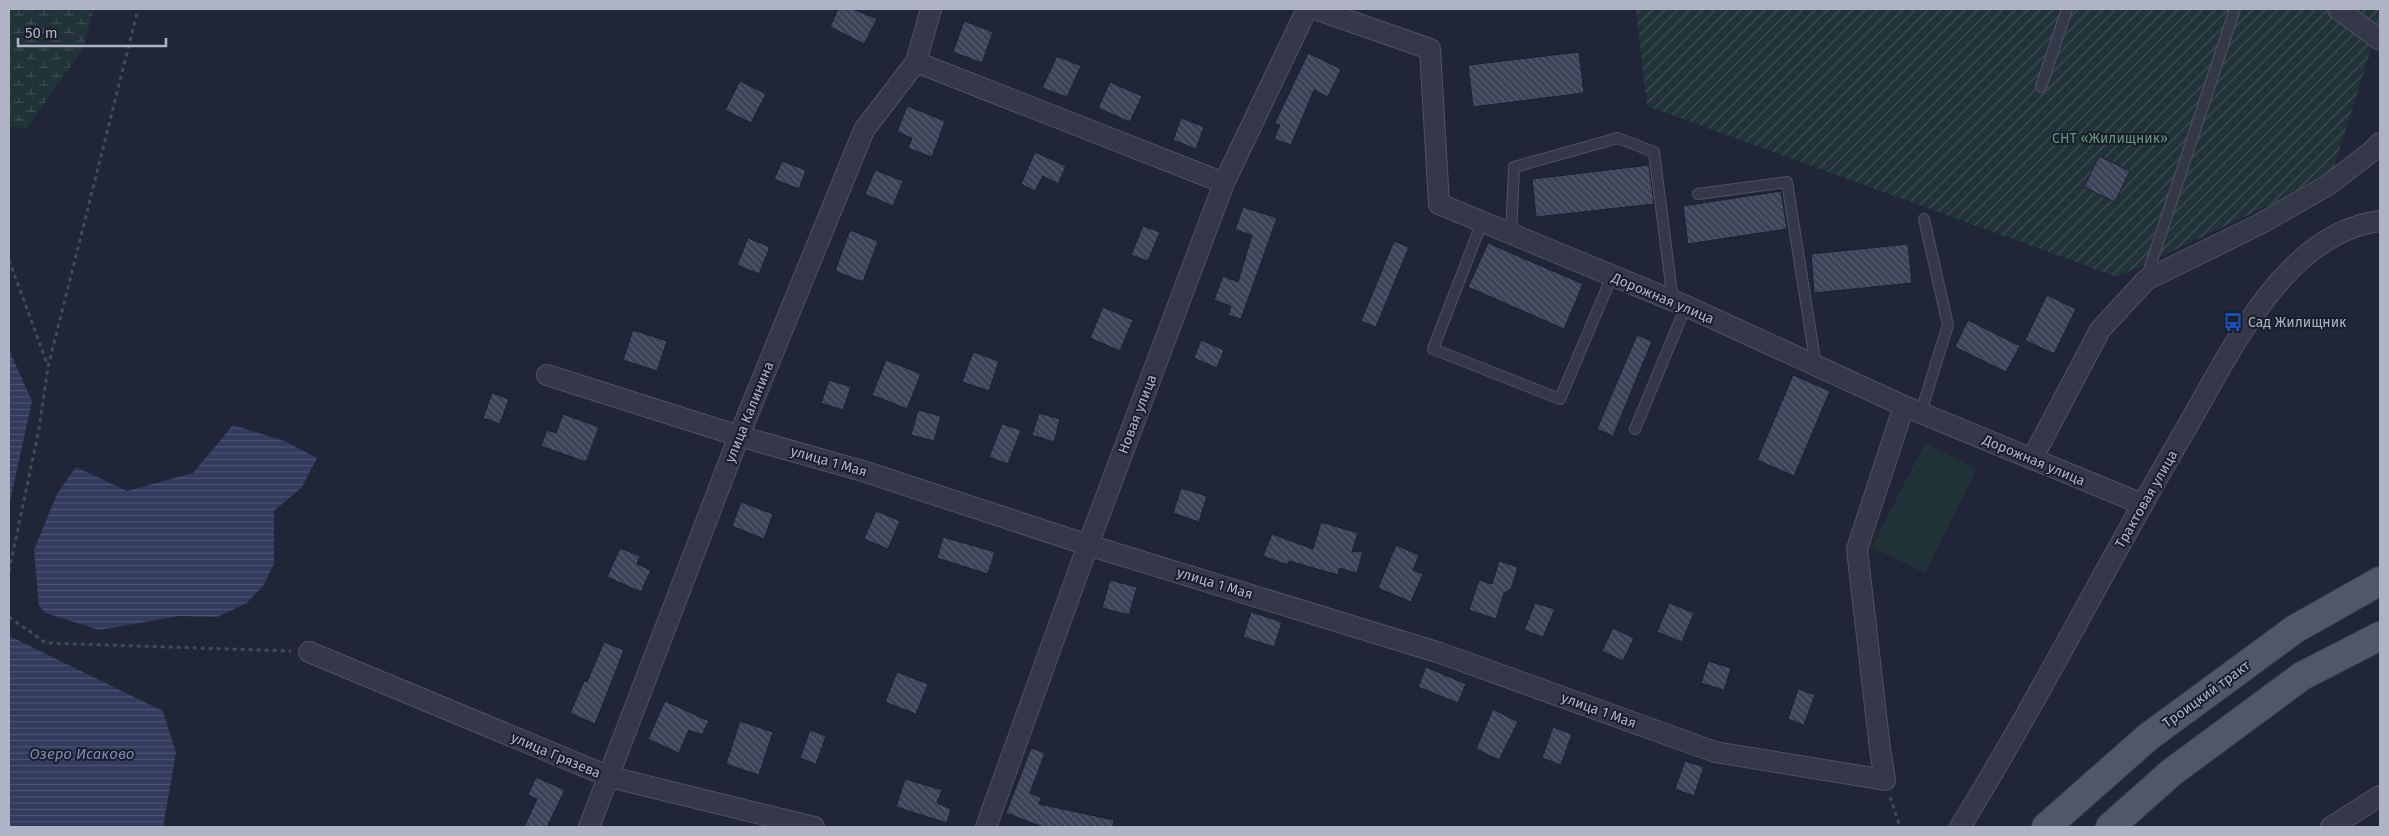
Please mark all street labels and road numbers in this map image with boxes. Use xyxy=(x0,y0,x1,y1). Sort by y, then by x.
street label: Дорожная улица xyxy=(1608,269,1717,328)
street label: улица Калинина xyxy=(721,359,777,465)
street label: Новая улица xyxy=(1115,372,1160,456)
street label: Дорожная улица xyxy=(1979,431,2088,490)
street label: улица 1 Мая xyxy=(789,442,869,481)
street label: Трактовая улица xyxy=(2112,447,2181,551)
street label: улица 1 Мая xyxy=(1175,564,1255,603)
street label: Троицкий тракт xyxy=(2159,657,2254,732)
street label: улица 1 Мая xyxy=(1559,689,1639,732)
street label: улица Грязева xyxy=(508,729,603,782)

